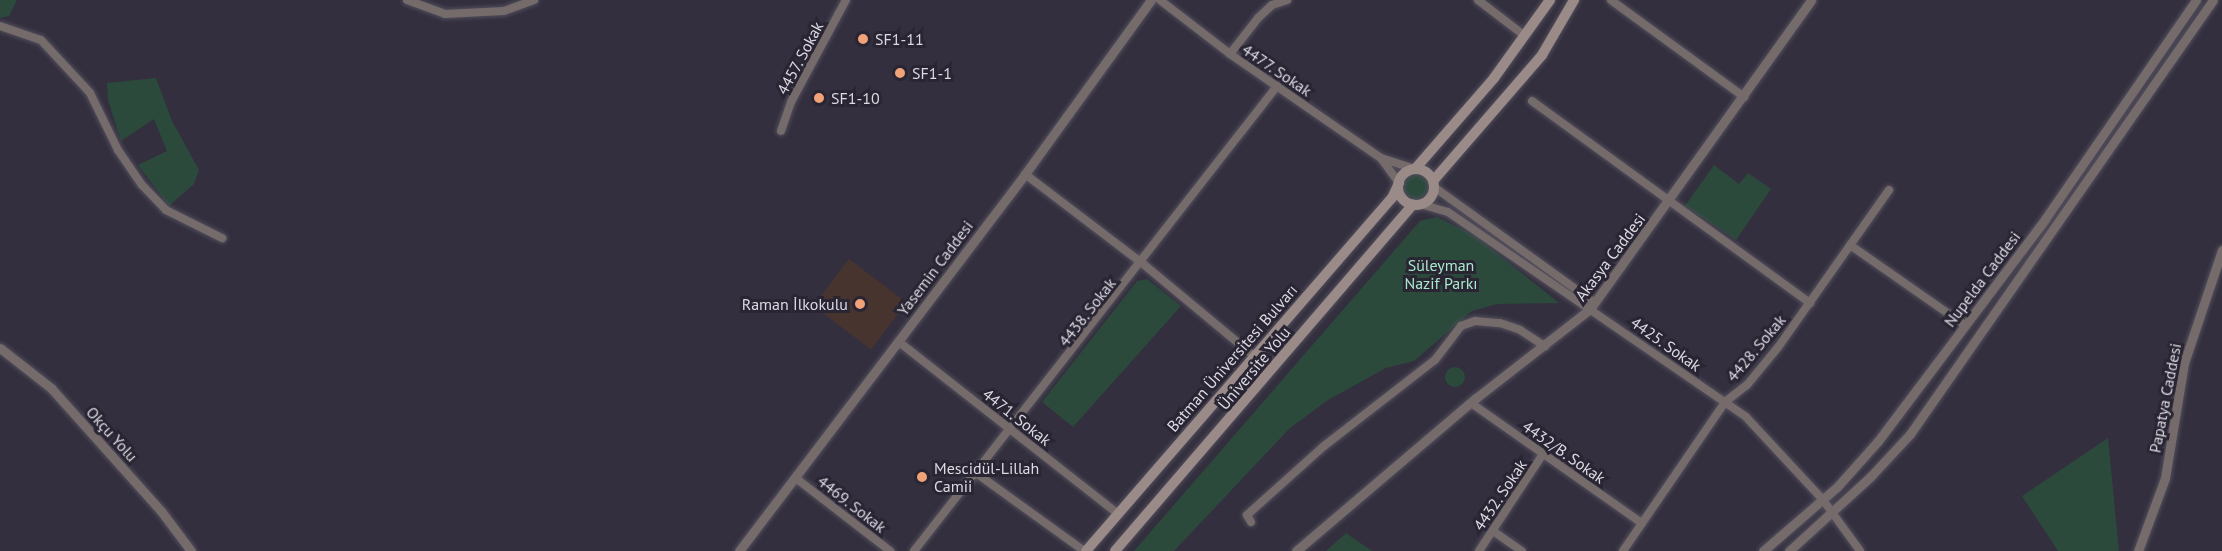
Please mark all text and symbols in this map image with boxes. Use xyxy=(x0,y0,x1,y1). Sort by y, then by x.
street label: 4457. Sokak xyxy=(772,18,828,98)
place label: SF1-11 xyxy=(875,29,924,49)
marker: SF1-11 xyxy=(856,32,870,46)
street label: 4477. Sokak xyxy=(1238,39,1316,101)
place label: SF1-1 xyxy=(912,63,952,83)
marker: SF1-1 xyxy=(893,66,907,80)
place label: SF1-10 xyxy=(831,88,880,108)
marker: SF1-10 xyxy=(812,91,826,105)
street label: Akasya Caddesi xyxy=(1571,209,1649,305)
street label: Yasemin Caddesi xyxy=(893,217,977,319)
street label: Nupelda Caddesi xyxy=(1940,227,2024,331)
park label: Süleyman Nazif Parkı xyxy=(1404,255,1478,293)
street label: 4438. Sokak xyxy=(1054,273,1120,351)
street label: Batman Üniversitesi Bulvarı xyxy=(1163,280,1301,436)
place label: Raman İlkokulu xyxy=(742,294,848,314)
marker: Raman İlkokulu xyxy=(853,297,867,311)
street label: 4428. Sokak xyxy=(1722,310,1790,386)
street label: 4425. Sokak xyxy=(1627,312,1705,376)
street label: Üniversite Yolu xyxy=(1214,322,1294,414)
street label: Papatya Caddesi xyxy=(2145,342,2185,454)
street label: 4471. Sokak xyxy=(978,384,1056,450)
street label: Okçu Yolu xyxy=(82,402,142,466)
street label: 4432/B. Sokak xyxy=(1518,416,1610,488)
street label: 4432. Sokak xyxy=(1469,455,1531,535)
place label: Mescidül-Lillah Camii xyxy=(934,458,1039,496)
marker: Mescidül-Lillah Camii xyxy=(915,470,929,484)
street label: 4469. Sokak xyxy=(813,471,891,537)

